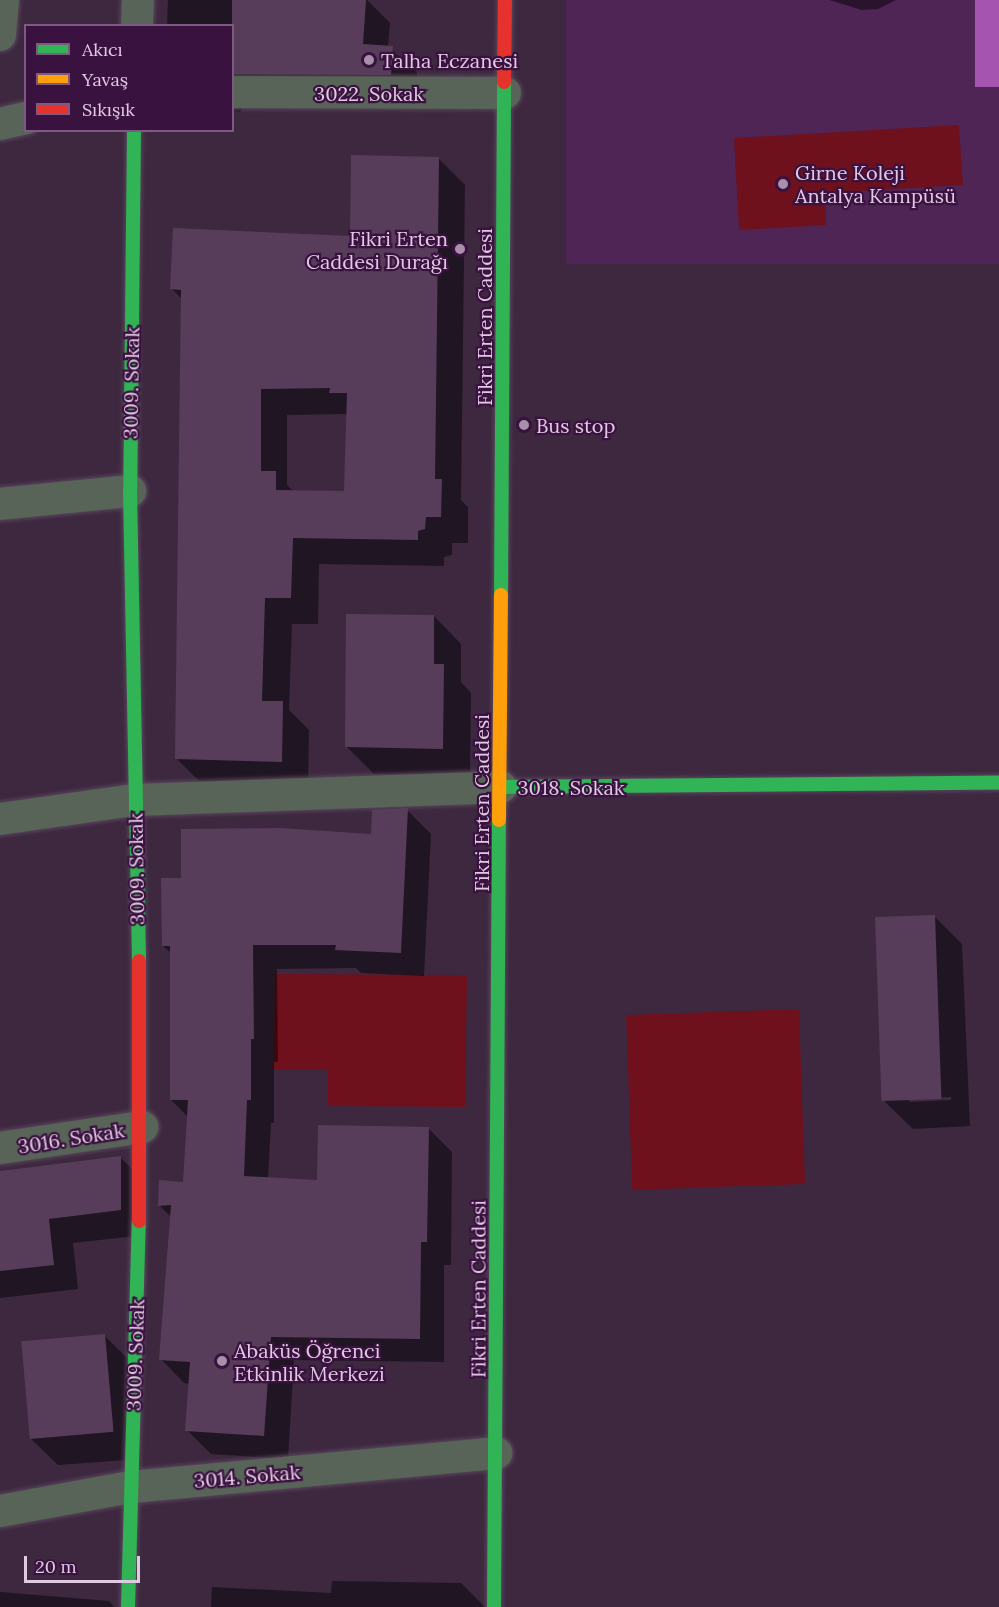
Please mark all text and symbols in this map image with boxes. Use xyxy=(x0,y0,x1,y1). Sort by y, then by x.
legend xyxy=(24,24,234,132)
text: Akıcı xyxy=(82,38,123,61)
place label: Talha Eczanesi xyxy=(381,48,518,72)
marker: Talha Eczanesi xyxy=(362,53,376,67)
text: Yavaş xyxy=(82,68,128,91)
street label: 3022. Sokak xyxy=(314,81,424,105)
text: Sıkışık xyxy=(82,98,135,121)
place label: Girne Koleji Antalya Kampüsü xyxy=(795,160,956,207)
marker: Girne Koleji Antalya Kampüsü xyxy=(776,177,790,191)
place label: Fikri Erten Caddesi Durağı xyxy=(306,226,448,273)
street label: Fikri Erten Caddesi xyxy=(472,228,496,406)
marker: Fikri Erten Caddesi Durağı xyxy=(453,242,467,256)
street label: 3009. Sokak xyxy=(118,327,144,439)
place label: Bus stop xyxy=(536,413,615,437)
marker: Bus stop xyxy=(517,418,531,432)
street label: Fikri Erten Caddesi xyxy=(469,714,493,892)
street label: 3018. Sokak xyxy=(517,775,625,799)
street label: 3009. Sokak xyxy=(123,813,149,925)
street label: 3016. Sokak xyxy=(16,1118,126,1158)
street label: Fikri Erten Caddesi xyxy=(466,1200,490,1378)
street label: 3009. Sokak xyxy=(121,1298,149,1412)
place label: Abaküs Öğrenci Etkinlik Merkezi xyxy=(234,1338,385,1385)
marker: Abaküs Öğrenci Etkinlik Merkezi xyxy=(215,1354,229,1368)
street label: 3014. Sokak xyxy=(193,1459,301,1493)
scale bar xyxy=(27,1544,142,1582)
text: 20 m xyxy=(35,1555,77,1578)

